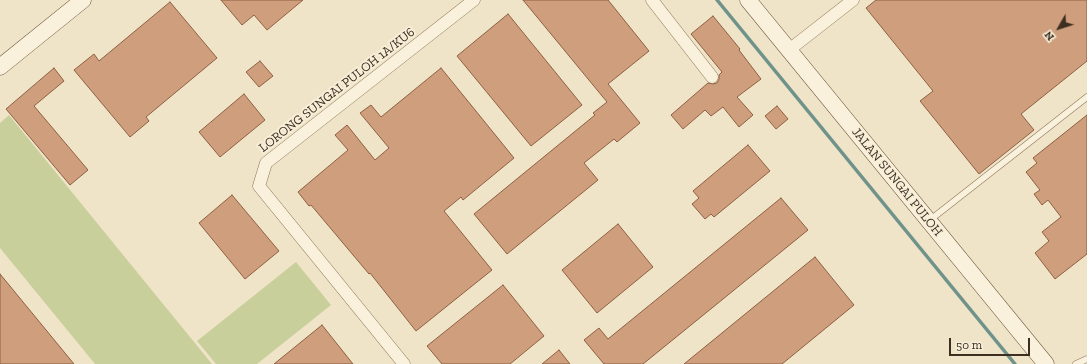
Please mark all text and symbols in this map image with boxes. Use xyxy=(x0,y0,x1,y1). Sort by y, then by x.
north arrow xyxy=(1039,8,1079,48)
street label: LORONG SUNGAI PULOH 1A/KU6 xyxy=(256,24,418,156)
text: N xyxy=(1042,29,1057,43)
street label: JALAN SUNGAI PULOH xyxy=(848,125,946,239)
scale bar xyxy=(951,330,1032,356)
text: 50 m xyxy=(956,338,982,352)

